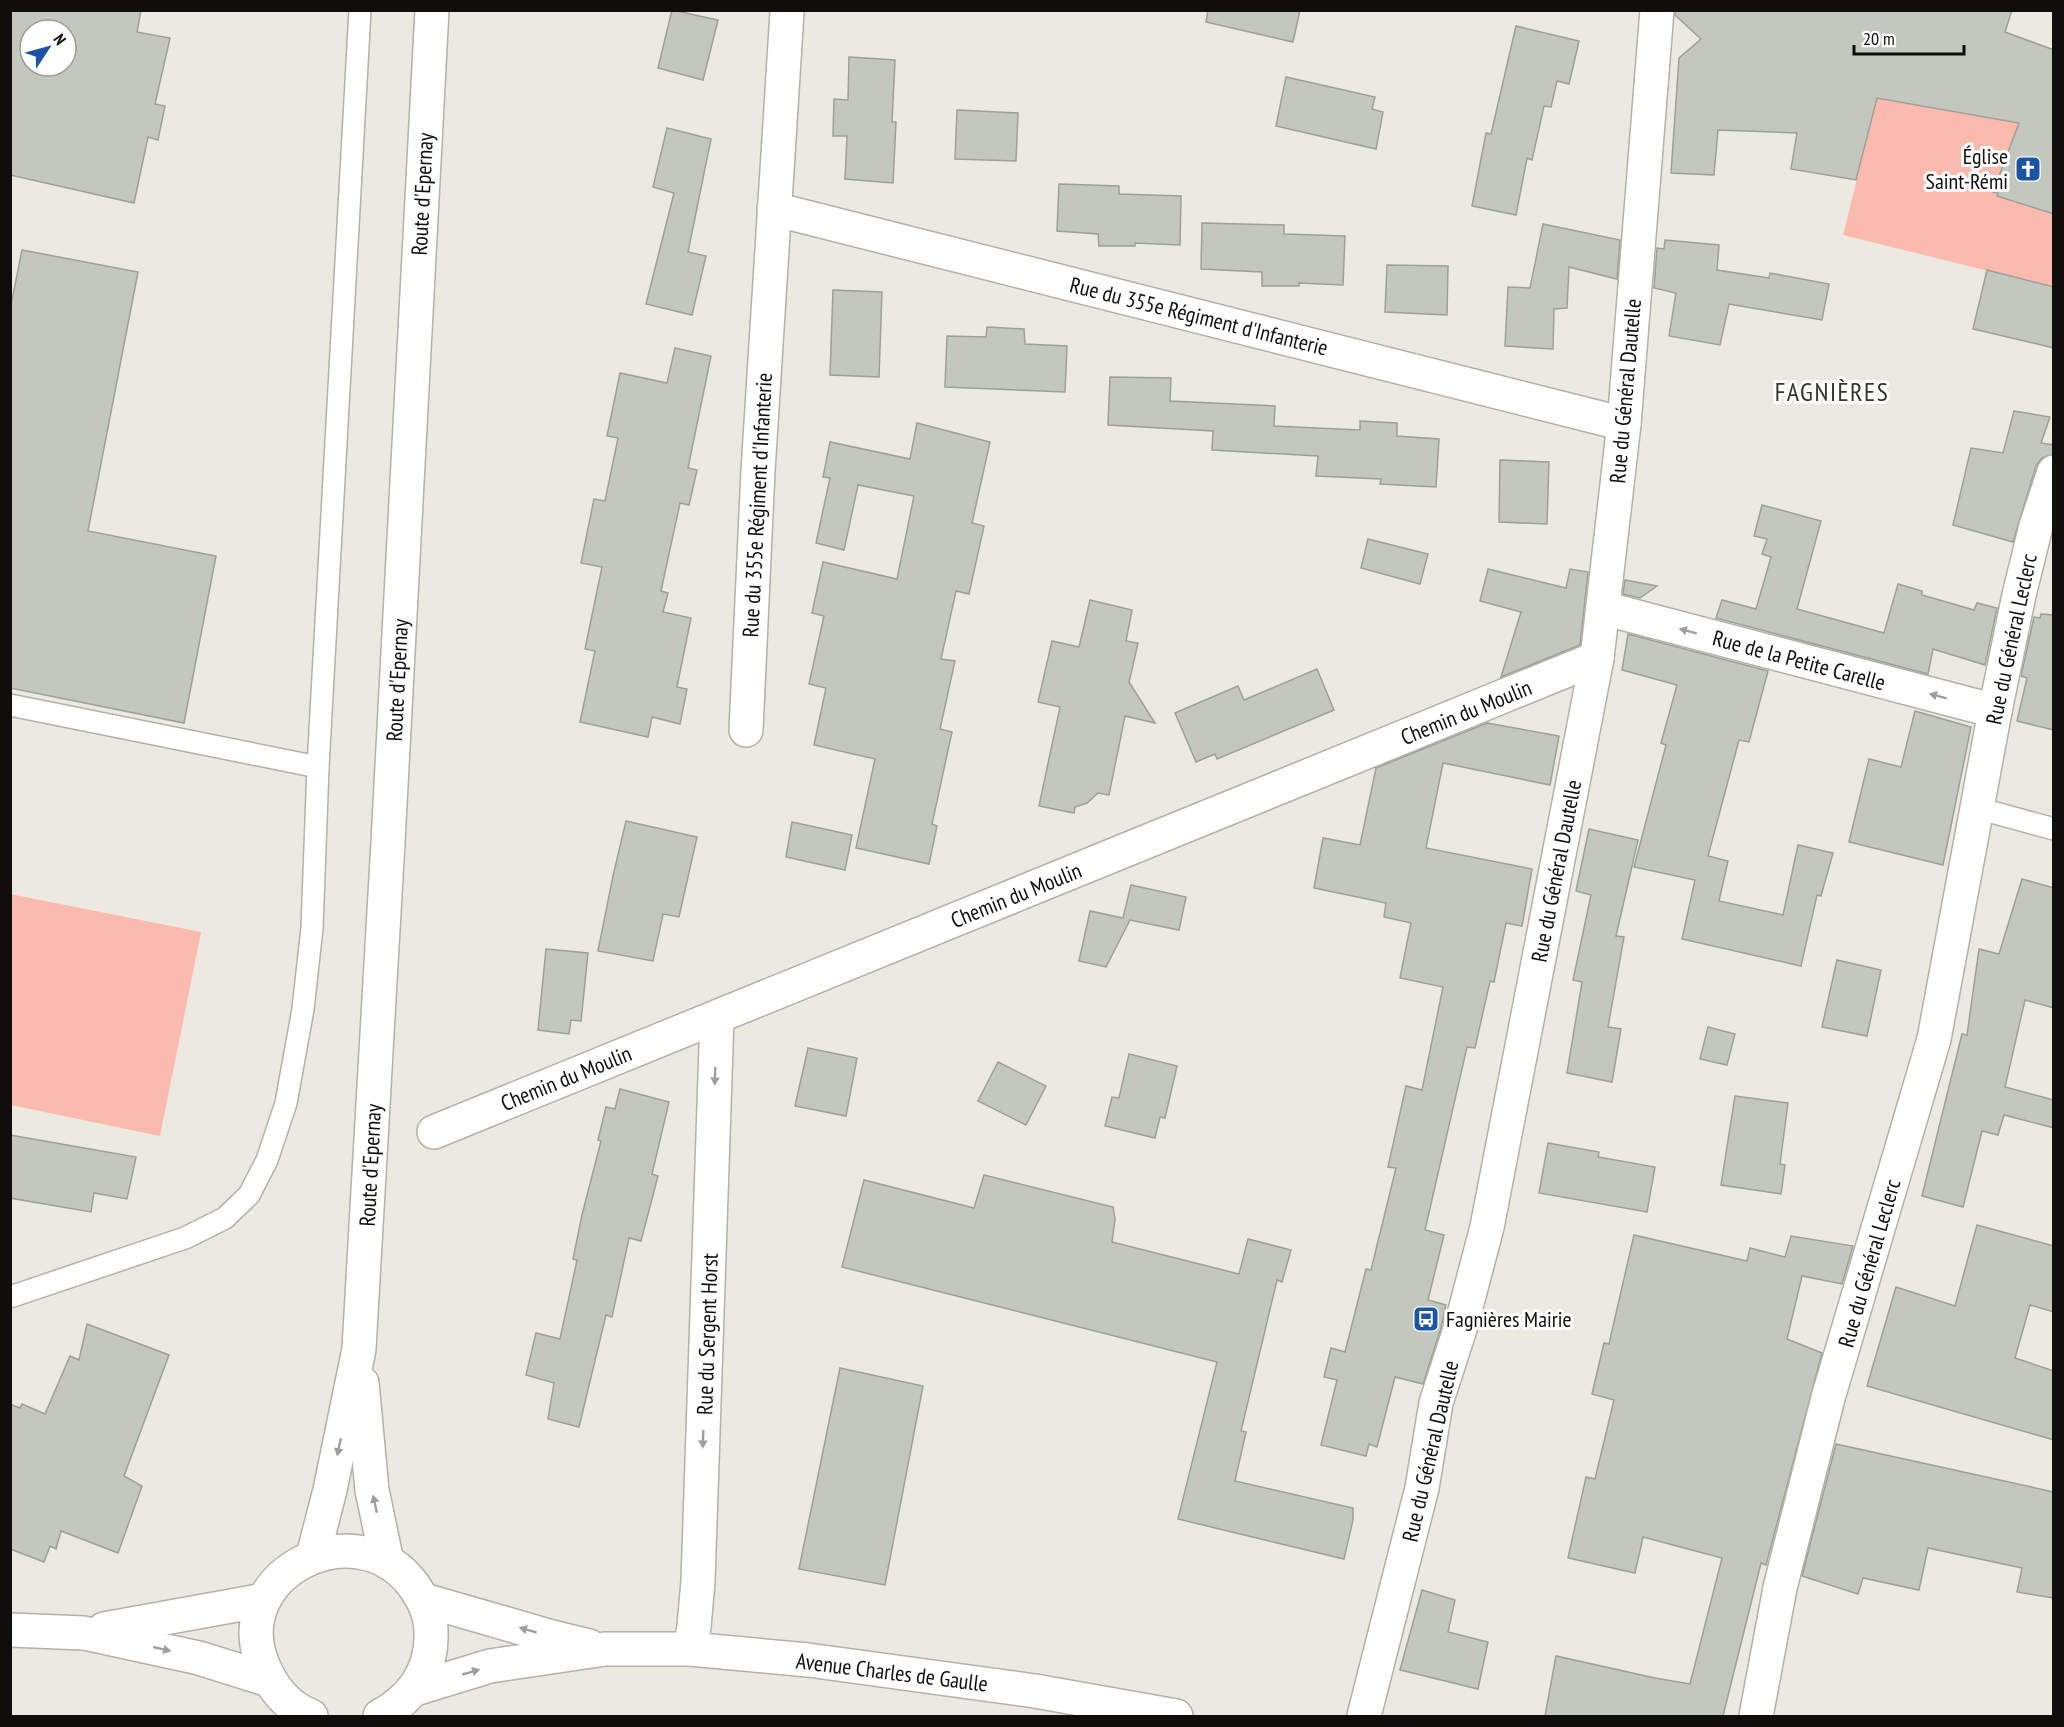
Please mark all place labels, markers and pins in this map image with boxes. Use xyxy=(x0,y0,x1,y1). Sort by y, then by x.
place label: Église Saint-Rémi xyxy=(1926,142,2008,195)
church icon: Église Saint-Rémi xyxy=(2013,154,2043,184)
bus stop icon: Fagnières Mairie xyxy=(1411,1304,1441,1334)
place label: Fagnières Mairie xyxy=(1446,1305,1572,1333)

